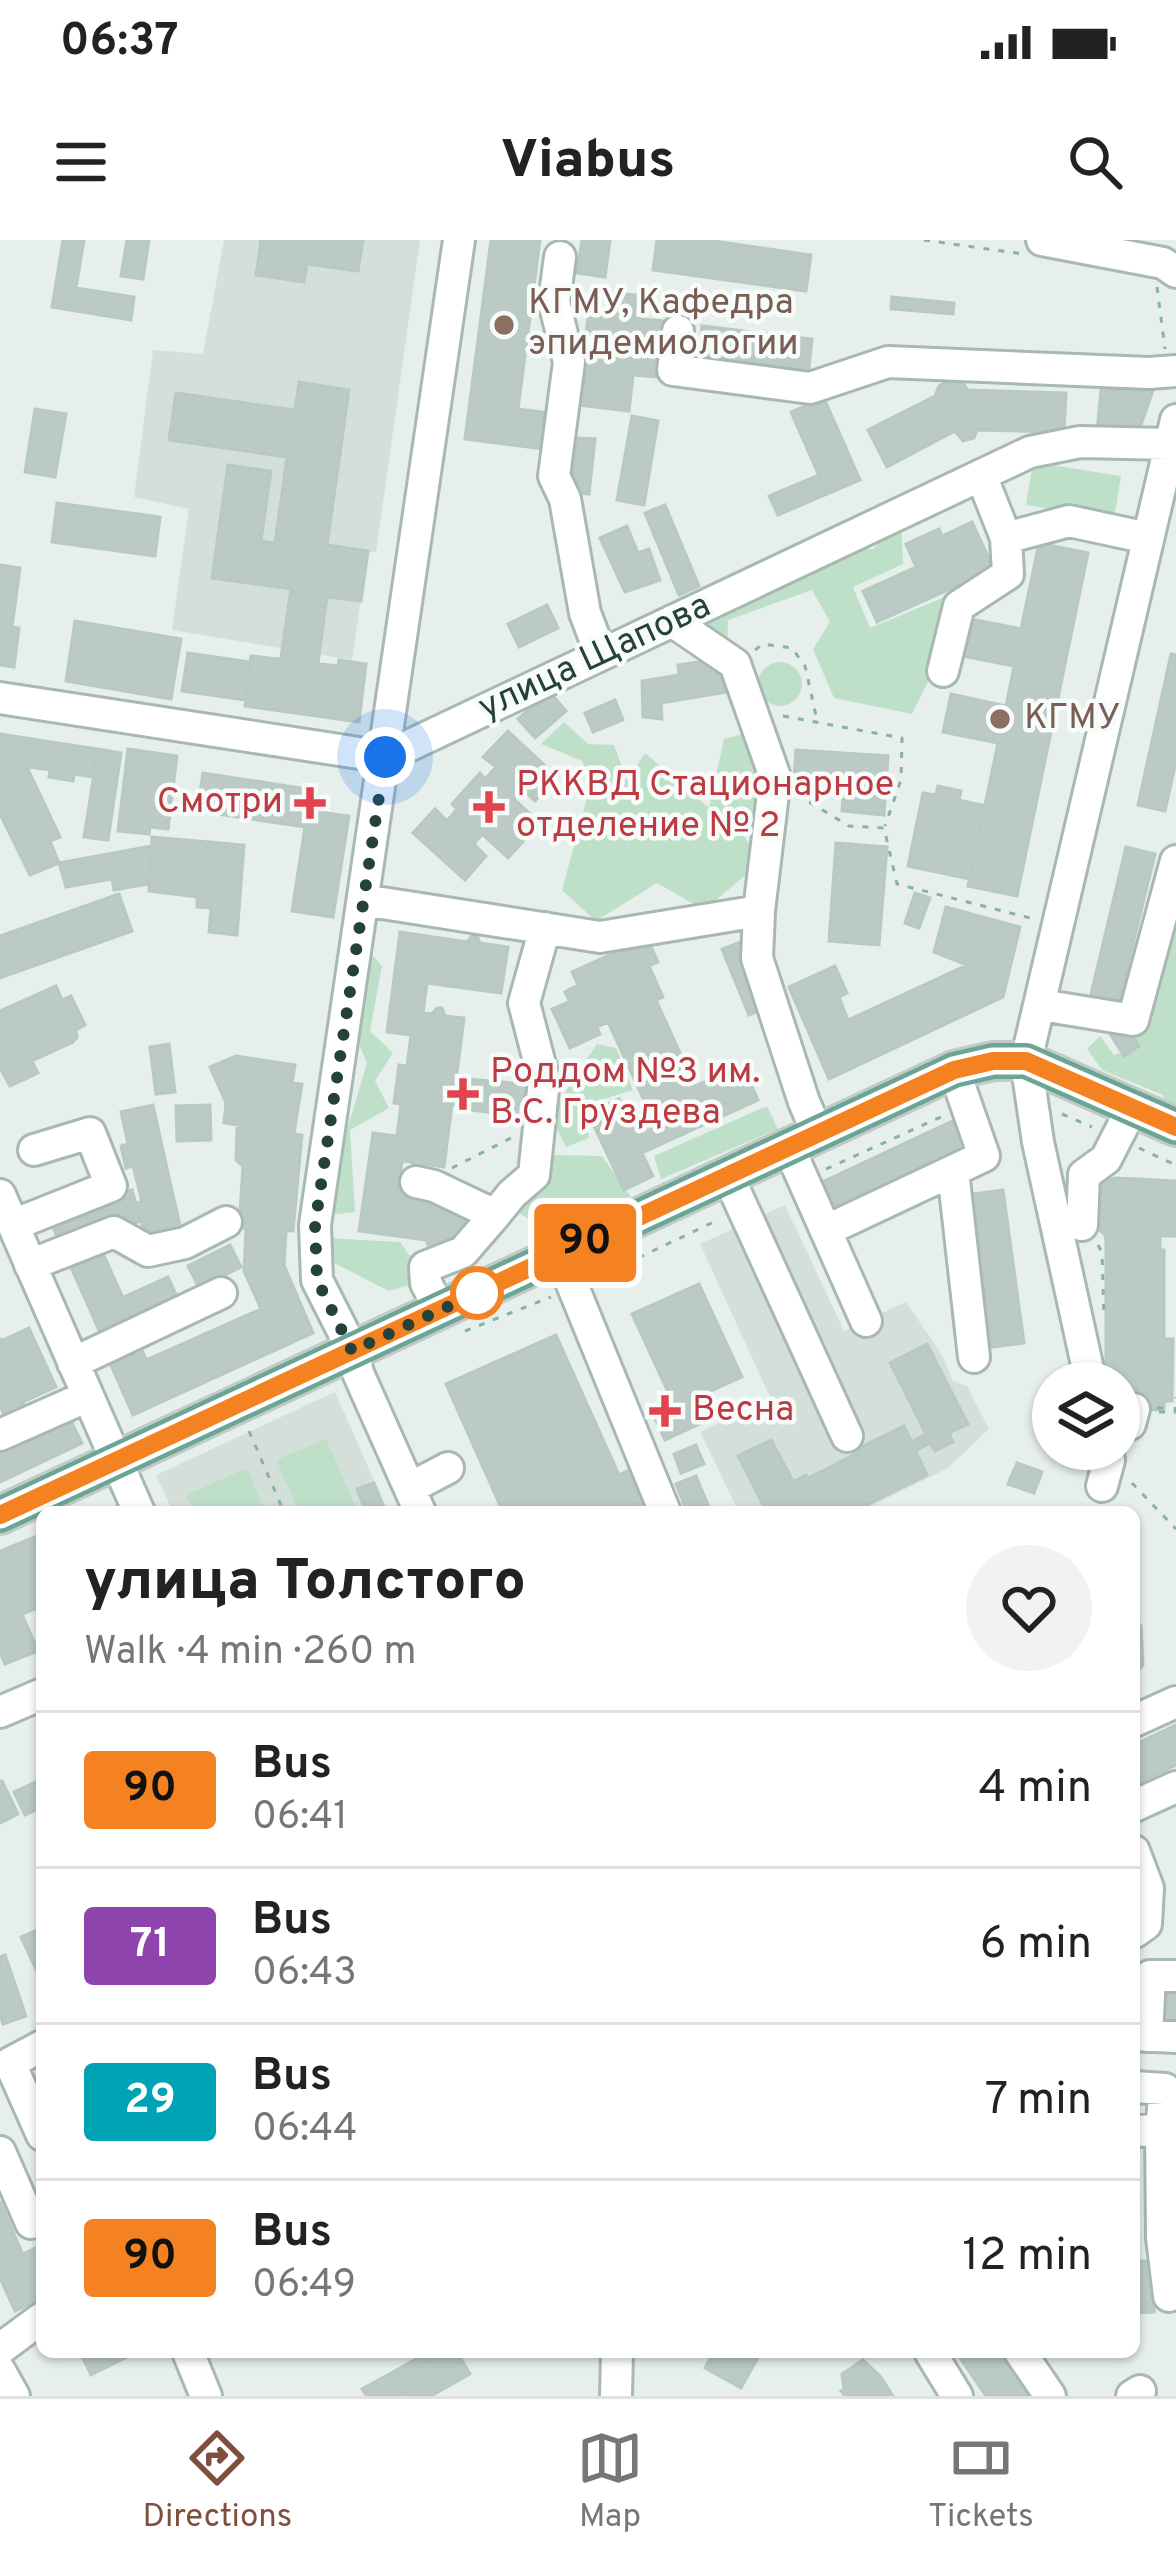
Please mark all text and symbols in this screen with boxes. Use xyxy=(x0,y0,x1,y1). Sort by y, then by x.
text: 06:37 xyxy=(60,14,179,71)
text: Viabus xyxy=(501,128,675,197)
icon: menu xyxy=(48,129,114,195)
icon: search xyxy=(1062,129,1128,195)
place label: КГМУ, Кафедра эпидемиологии xyxy=(528,281,799,368)
marker: КГМУ, Кафедра эпидемиологии xyxy=(491,312,517,338)
street label: улица Щапова xyxy=(471,584,719,732)
place label: КГМУ xyxy=(1024,696,1121,742)
marker: КГМУ xyxy=(987,706,1013,732)
your location xyxy=(355,727,415,787)
place label: РККВД Стационарное отделение № 2 xyxy=(516,763,894,850)
place label: Смотри xyxy=(157,780,283,826)
marker: Смотри xyxy=(294,787,326,819)
marker: РККВД Стационарное отделение № 2 xyxy=(473,791,505,823)
place label: Роддом №3 им. В.С. Груздева xyxy=(490,1050,760,1137)
marker: Роддом №3 им. В.С. Груздева xyxy=(447,1078,479,1110)
line badge: 90 xyxy=(531,1204,639,1282)
text: 90 xyxy=(558,1216,612,1269)
unlabelled marker xyxy=(452,1268,502,1318)
map controls xyxy=(1032,1362,1140,1470)
button: layers xyxy=(1032,1362,1140,1470)
place label: Весна xyxy=(692,1388,794,1434)
marker: Весна xyxy=(649,1395,681,1427)
button: heart xyxy=(966,1545,1092,1671)
text: улица Толстого xyxy=(84,1548,526,1620)
text: Walk · 4 min · 260 m xyxy=(84,1629,417,1678)
text: Bus xyxy=(252,1737,332,1794)
text: 4 min xyxy=(979,1761,1092,1818)
text: 90 xyxy=(123,1763,177,1816)
text: 06:41 xyxy=(252,1794,348,1843)
text: Bus xyxy=(252,1893,332,1950)
text: 6 min xyxy=(980,1917,1092,1974)
text: 71 xyxy=(130,1919,170,1972)
text: 06:43 xyxy=(252,1950,357,1999)
text: Bus xyxy=(252,2049,332,2106)
text: 7 min xyxy=(985,2073,1092,2130)
text: 29 xyxy=(124,2075,176,2128)
text: 06:44 xyxy=(252,2106,358,2155)
text: Bus xyxy=(252,2205,332,2262)
text: 12 min xyxy=(962,2229,1092,2286)
text: 90 xyxy=(123,2231,177,2284)
text: 06:49 xyxy=(252,2262,356,2311)
tab: Directions xyxy=(142,2425,292,2539)
tab: Map xyxy=(577,2425,643,2539)
tab: Tickets xyxy=(928,2425,1034,2539)

